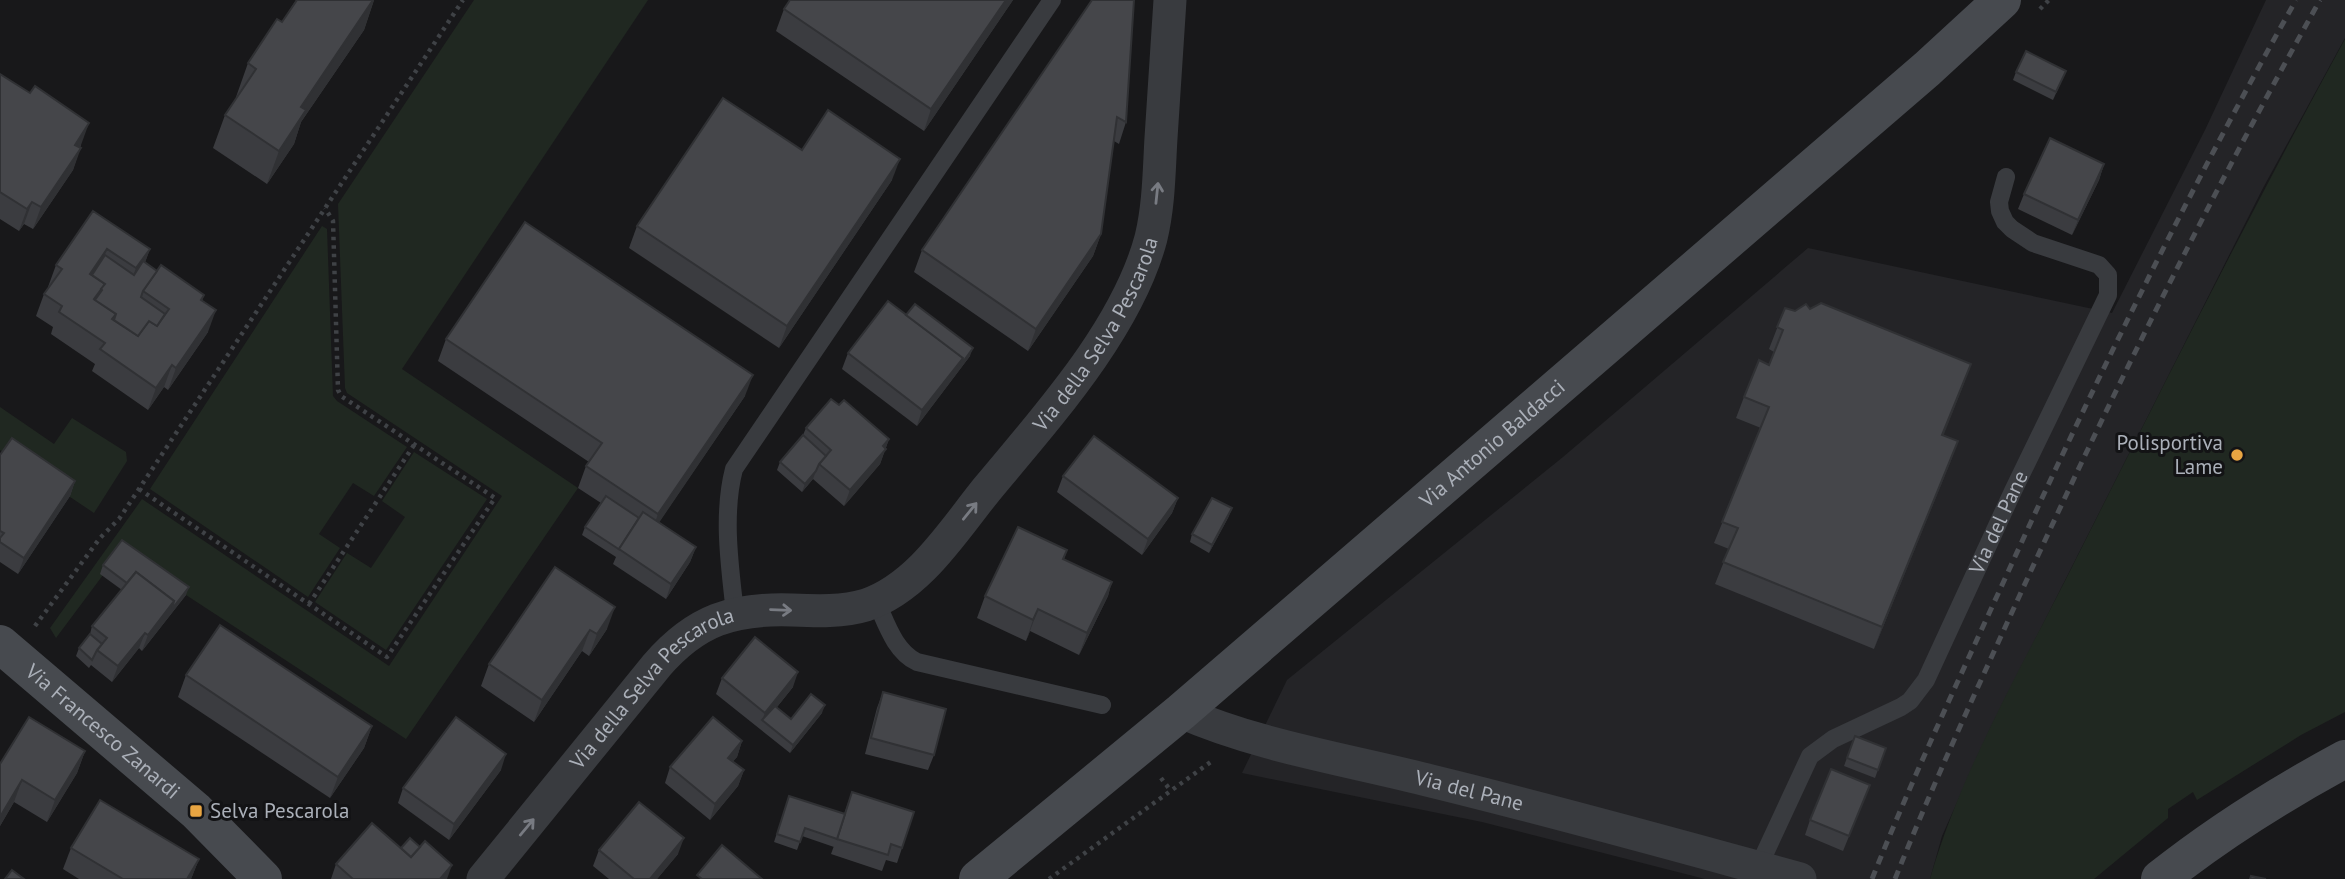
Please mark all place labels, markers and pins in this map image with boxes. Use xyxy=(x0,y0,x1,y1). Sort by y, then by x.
place label: Polisportiva Lame xyxy=(2116,429,2223,480)
marker: Polisportiva Lame xyxy=(2229,447,2245,463)
place label: Selva Pescarola xyxy=(210,797,349,824)
marker: Selva Pescarola xyxy=(188,803,204,819)

